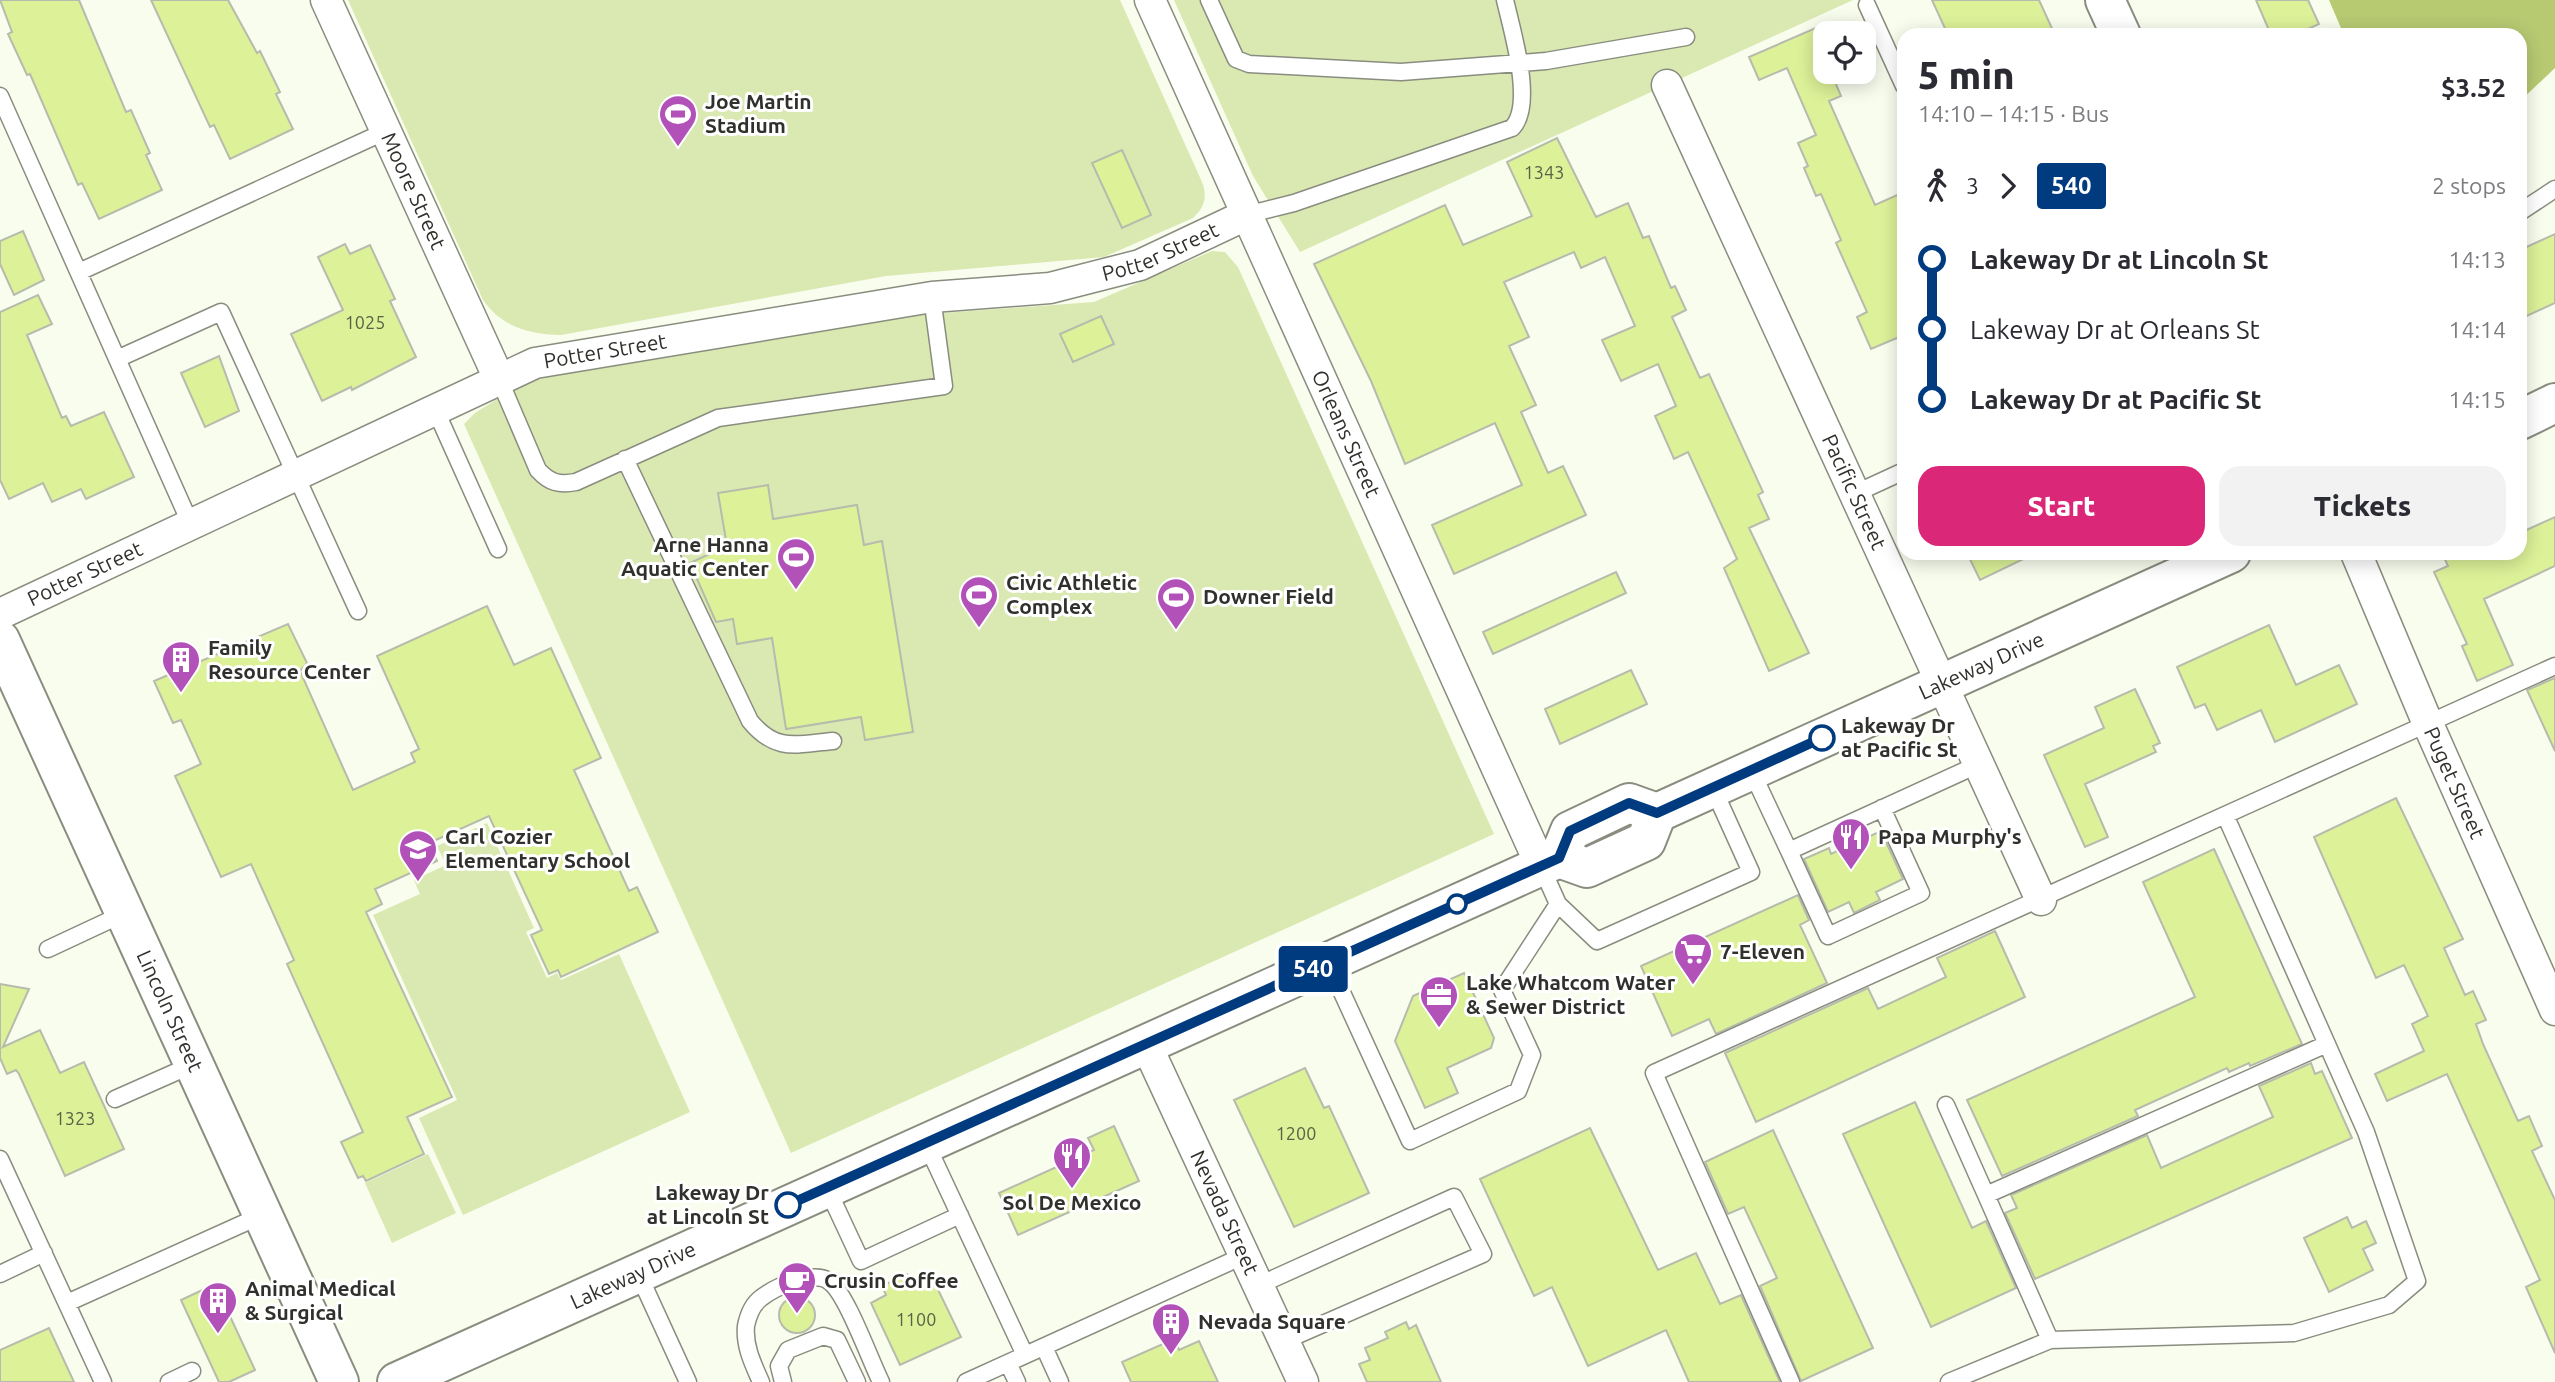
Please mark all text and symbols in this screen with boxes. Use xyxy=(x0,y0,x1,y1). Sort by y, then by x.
map controls xyxy=(1813,21,1876,84)
button: locate xyxy=(1813,21,1876,84)
text: 5 min xyxy=(1918,54,2015,96)
text: $3.52 xyxy=(2441,73,2506,102)
place label: Joe Martin Stadium xyxy=(705,89,812,137)
sports icon: Joe Martin Stadium xyxy=(657,93,699,148)
text: 14:10 – 14:15 · Bus xyxy=(1918,101,2109,126)
street label: Moore Street xyxy=(377,128,451,253)
house number: 1343 xyxy=(1524,162,1564,182)
icon: walk xyxy=(1918,167,1956,205)
icon: forward xyxy=(1989,167,2027,205)
text: 540 xyxy=(2051,172,2092,199)
text: 3 xyxy=(1966,173,1979,198)
text: 2 stops xyxy=(2432,173,2506,198)
street label: Potter Street xyxy=(1099,217,1222,285)
text: Lakeway Dr at Lincoln St xyxy=(1970,245,2269,274)
text: 14:13 xyxy=(2448,247,2506,272)
house number: 1025 xyxy=(345,312,385,332)
text: Lakeway Dr at Orleans St xyxy=(1970,315,2260,344)
text: 14:14 xyxy=(2448,317,2506,342)
street label: Potter Street xyxy=(542,328,668,372)
street label: Orleans Street xyxy=(1308,366,1386,501)
text: Lakeway Dr at Pacific St xyxy=(1970,385,2262,414)
text: 14:15 xyxy=(2448,387,2506,412)
street label: Pacific Street xyxy=(1818,430,1892,553)
button: Start xyxy=(1918,466,2205,546)
button: Tickets xyxy=(2219,466,2506,546)
place label: Arne Hanna Aquatic Center xyxy=(621,532,769,580)
street label: Potter Street xyxy=(23,536,146,610)
sports icon: Arne Hanna Aquatic Center xyxy=(775,536,817,591)
place label: Civic Athletic Complex xyxy=(1006,570,1137,618)
sports icon: Civic Athletic Complex xyxy=(958,574,1000,629)
sports icon: Downer Field xyxy=(1155,576,1197,631)
place label: Downer Field xyxy=(1203,584,1334,608)
street label: Lakeway Drive xyxy=(1915,626,2048,704)
place label: Family Resource Center xyxy=(208,635,371,683)
building icon: Family Resource Center xyxy=(160,639,202,694)
place label: Lakeway Dr at Pacific St xyxy=(1841,713,1958,761)
street label: Puget Street xyxy=(2420,723,2490,842)
marker: Lakeway Dr at Pacific St xyxy=(1809,725,1835,751)
restaurant icon: Papa Murphy's xyxy=(1830,816,1872,871)
place label: Carl Cozier Elementary School xyxy=(445,824,630,872)
place label: Papa Murphy's xyxy=(1878,824,2022,848)
school or university icon: Carl Cozier Elementary School xyxy=(397,828,439,883)
unlabelled marker xyxy=(1447,894,1467,914)
supermarket icon: 7-Eleven xyxy=(1672,931,1714,986)
place label: 7-Eleven xyxy=(1720,939,1805,963)
street label: Lincoln Street xyxy=(132,946,209,1075)
line badge: 540 xyxy=(1273,946,1353,992)
text: 540 xyxy=(1293,955,1333,982)
place label: Lake Whatcom Water & Sewer District xyxy=(1466,970,1676,1018)
office icon: Lake Whatcom Water & Sewer District xyxy=(1418,974,1460,1029)
house number: 1323 xyxy=(55,1108,95,1128)
house number: 1200 xyxy=(1276,1123,1316,1143)
restaurant icon: Sol De Mexico xyxy=(1051,1135,1093,1190)
street label: Nevada Street xyxy=(1186,1146,1264,1278)
place label: Lakeway Dr at Lincoln St xyxy=(647,1180,769,1228)
place label: Sol De Mexico xyxy=(1003,1190,1141,1214)
marker: Lakeway Dr at Lincoln St xyxy=(775,1192,801,1218)
street label: Lakeway Drive xyxy=(566,1236,699,1313)
cafe icon: Crusin Coffee xyxy=(776,1260,818,1315)
place label: Crusin Coffee xyxy=(824,1268,959,1292)
place label: Animal Medical & Surgical xyxy=(245,1276,396,1324)
building icon: Animal Medical & Surgical xyxy=(197,1280,239,1335)
building icon: Nevada Square xyxy=(1150,1301,1192,1356)
house number: 1100 xyxy=(896,1309,936,1329)
place label: Nevada Square xyxy=(1198,1309,1346,1333)

